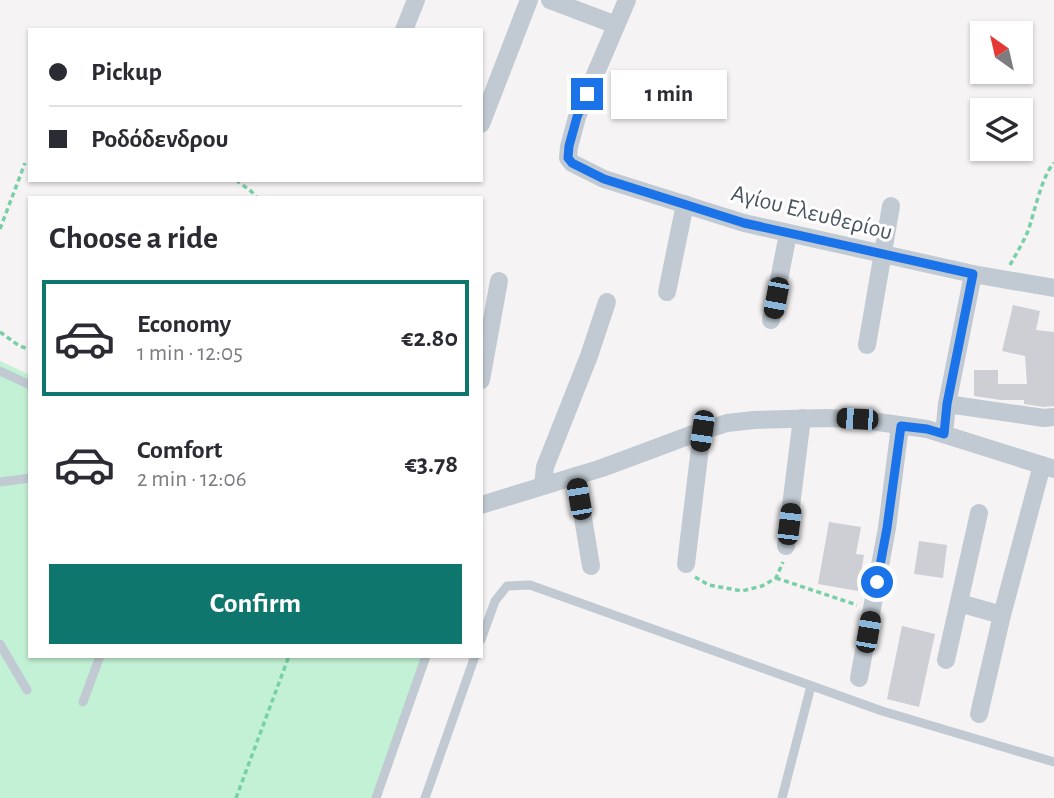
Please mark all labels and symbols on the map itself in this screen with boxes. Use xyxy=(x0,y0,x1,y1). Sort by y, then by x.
north arrow xyxy=(970,21,1032,84)
callout: 1 min xyxy=(612,70,727,119)
route end xyxy=(571,78,603,110)
street label: Αγίου Ελευθερίου xyxy=(729,181,895,245)
car xyxy=(762,275,791,321)
car xyxy=(836,407,879,431)
car xyxy=(689,409,716,453)
car xyxy=(566,476,593,522)
car xyxy=(777,502,802,546)
route start xyxy=(861,566,893,598)
car xyxy=(855,609,882,655)

